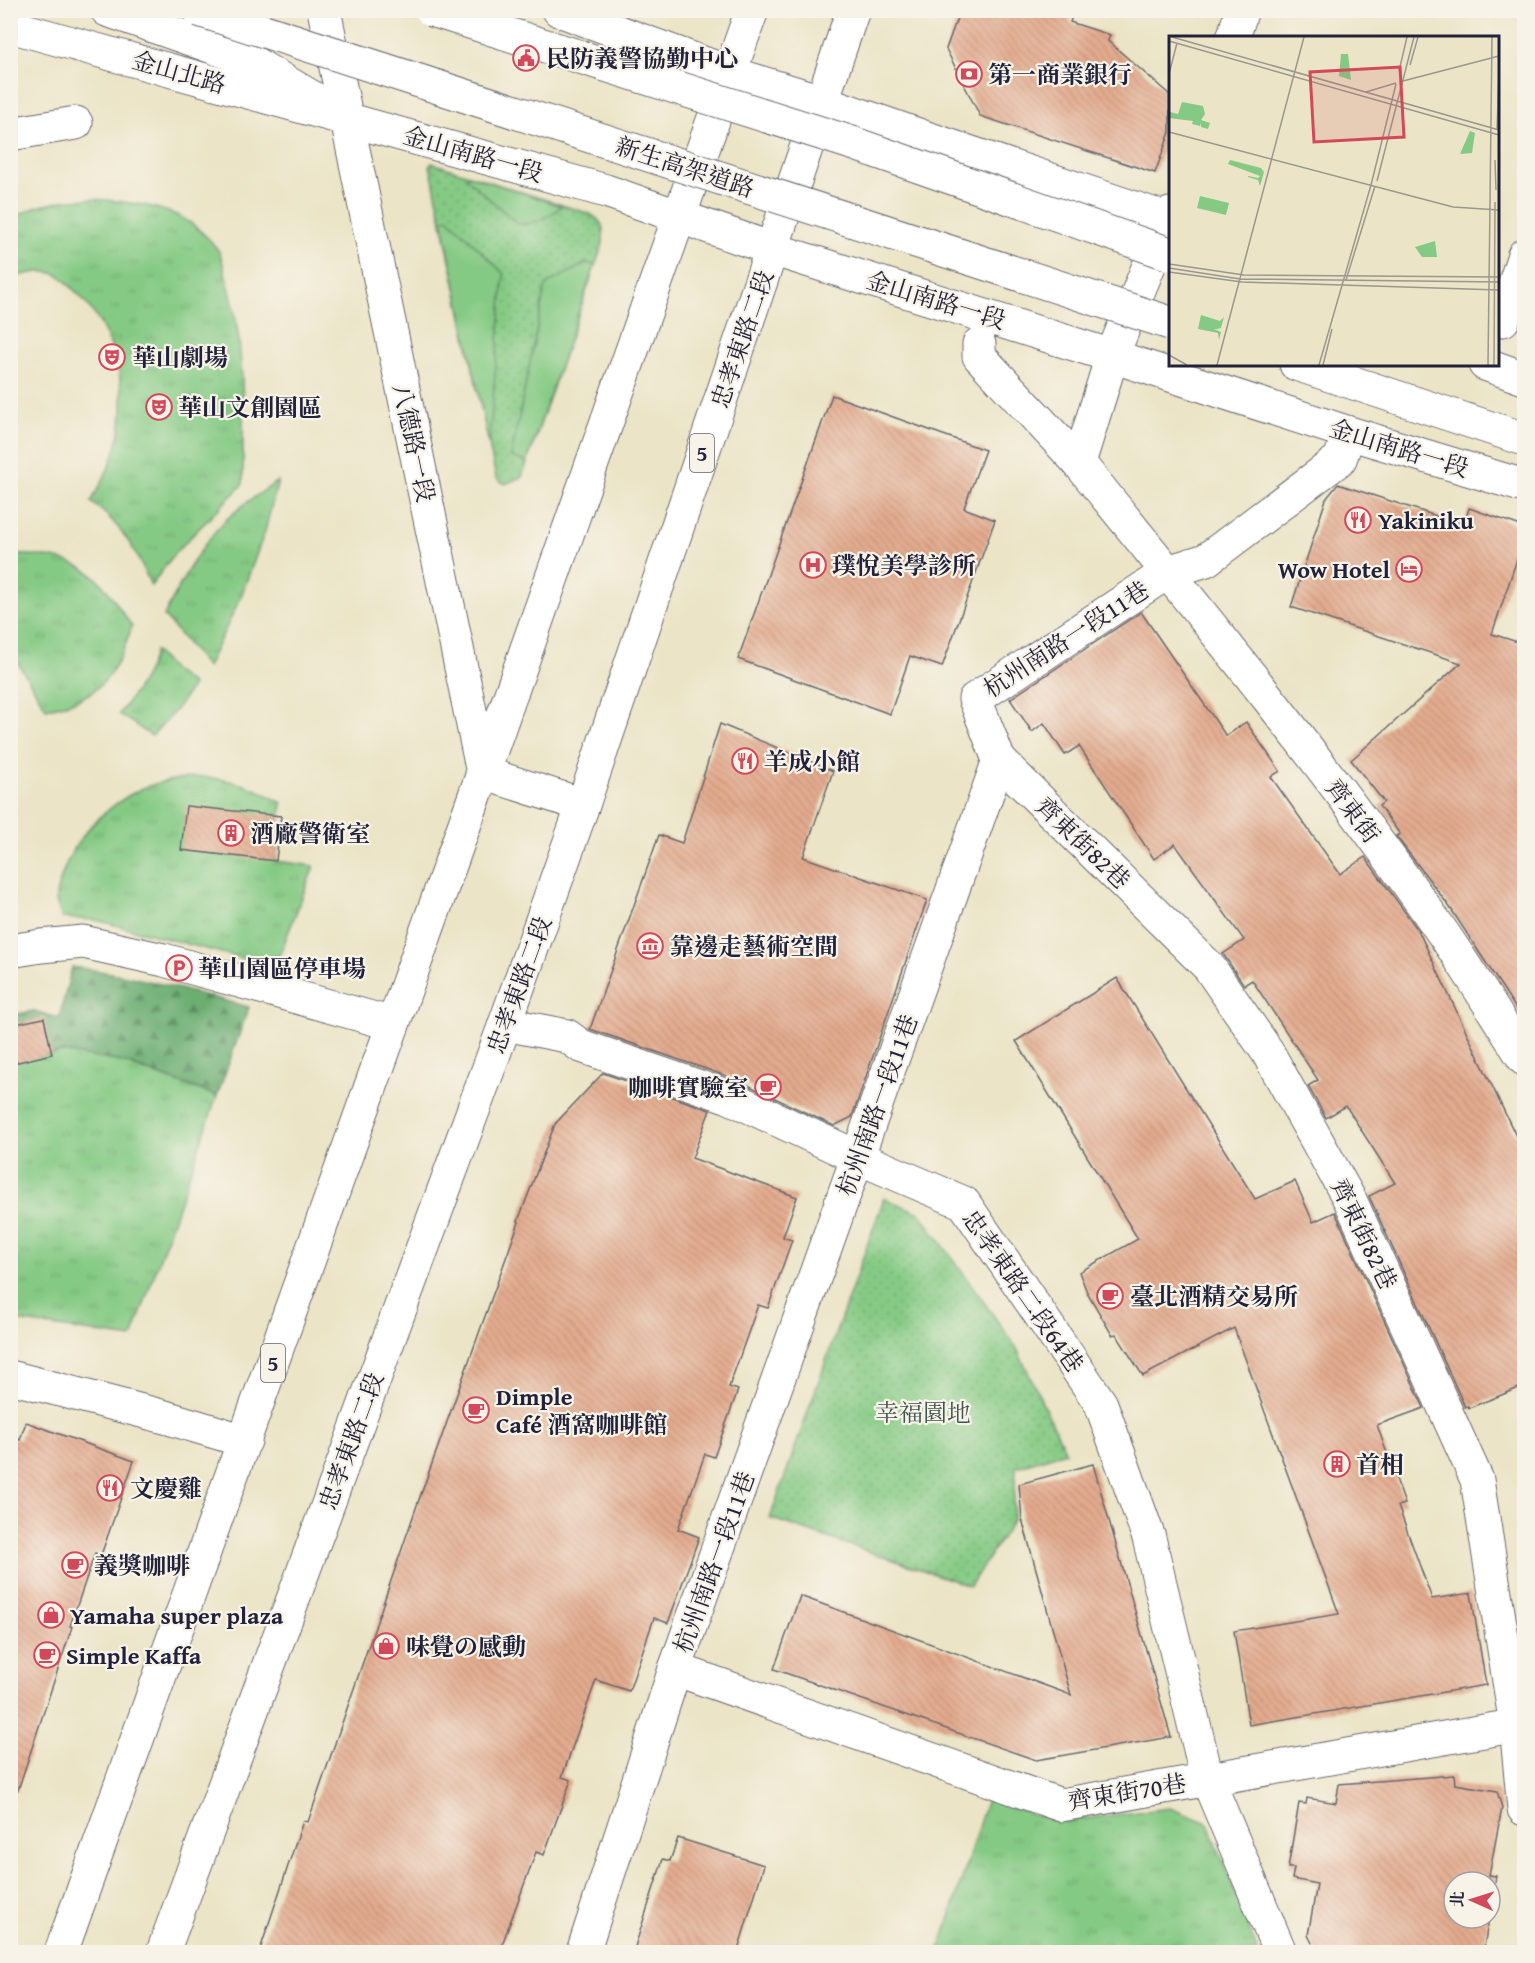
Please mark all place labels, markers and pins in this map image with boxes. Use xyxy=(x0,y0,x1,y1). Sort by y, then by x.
place label: 民防義警協勤中心 xyxy=(546,41,738,76)
public building icon: 民防義警協勤中心 xyxy=(511,43,541,73)
place label: 第一商業銀行 xyxy=(988,57,1132,92)
bank icon: 第一商業銀行 xyxy=(954,59,984,89)
place label: 華山劇場 xyxy=(132,340,228,375)
theatre icon: 華山劇場 xyxy=(97,342,127,372)
place label: 華山文創園區 xyxy=(178,390,322,425)
theatre icon: 華山文創園區 xyxy=(144,392,174,422)
place label: Yakiniku xyxy=(1378,503,1474,538)
restaurant icon: Yakiniku xyxy=(1343,505,1373,535)
place label: 璞悅美學診所 xyxy=(832,548,976,583)
hospital icon: 璞悅美學診所 xyxy=(798,550,828,580)
place label: Wow Hotel xyxy=(1278,552,1391,587)
hotel icon: Wow Hotel xyxy=(1394,554,1424,584)
place label: 羊成小館 xyxy=(764,744,860,779)
restaurant icon: 羊成小館 xyxy=(730,746,760,776)
place label: 酒廠警衛室 xyxy=(250,816,370,851)
building icon: 酒廠警衛室 xyxy=(216,818,246,848)
place label: 靠邊走藝術空間 xyxy=(670,929,838,964)
museum icon: 靠邊走藝術空間 xyxy=(635,931,665,961)
place label: 華山園區停車場 xyxy=(198,951,366,986)
parking icon: 華山園區停車場 xyxy=(164,953,194,983)
place label: 咖啡實驗室 xyxy=(628,1070,748,1105)
cafe icon: 咖啡實驗室 xyxy=(753,1072,783,1102)
place label: 臺北酒精交易所 xyxy=(1130,1279,1298,1314)
cafe icon: 臺北酒精交易所 xyxy=(1095,1281,1125,1311)
place label: Dimple Café 酒窩咖啡館 xyxy=(496,1379,667,1442)
cafe icon: Dimple Café 酒窩咖啡館 xyxy=(461,1395,491,1425)
place label: 首相 xyxy=(1356,1447,1404,1482)
building icon: 首相 xyxy=(1322,1449,1352,1479)
place label: 文慶雞 xyxy=(130,1471,202,1506)
restaurant icon: 文慶雞 xyxy=(95,1473,125,1503)
place label: 義獎咖啡 xyxy=(94,1548,190,1583)
cafe icon: 義獎咖啡 xyxy=(60,1550,90,1580)
place label: Yamaha super plaza xyxy=(70,1598,284,1633)
shop icon: Yamaha super plaza xyxy=(36,1600,66,1630)
place label: 味覺の感動 xyxy=(406,1629,526,1664)
shop icon: 味覺の感動 xyxy=(371,1631,401,1661)
place label: Simple Kaffa xyxy=(66,1638,202,1673)
cafe icon: Simple Kaffa xyxy=(32,1640,62,1670)

